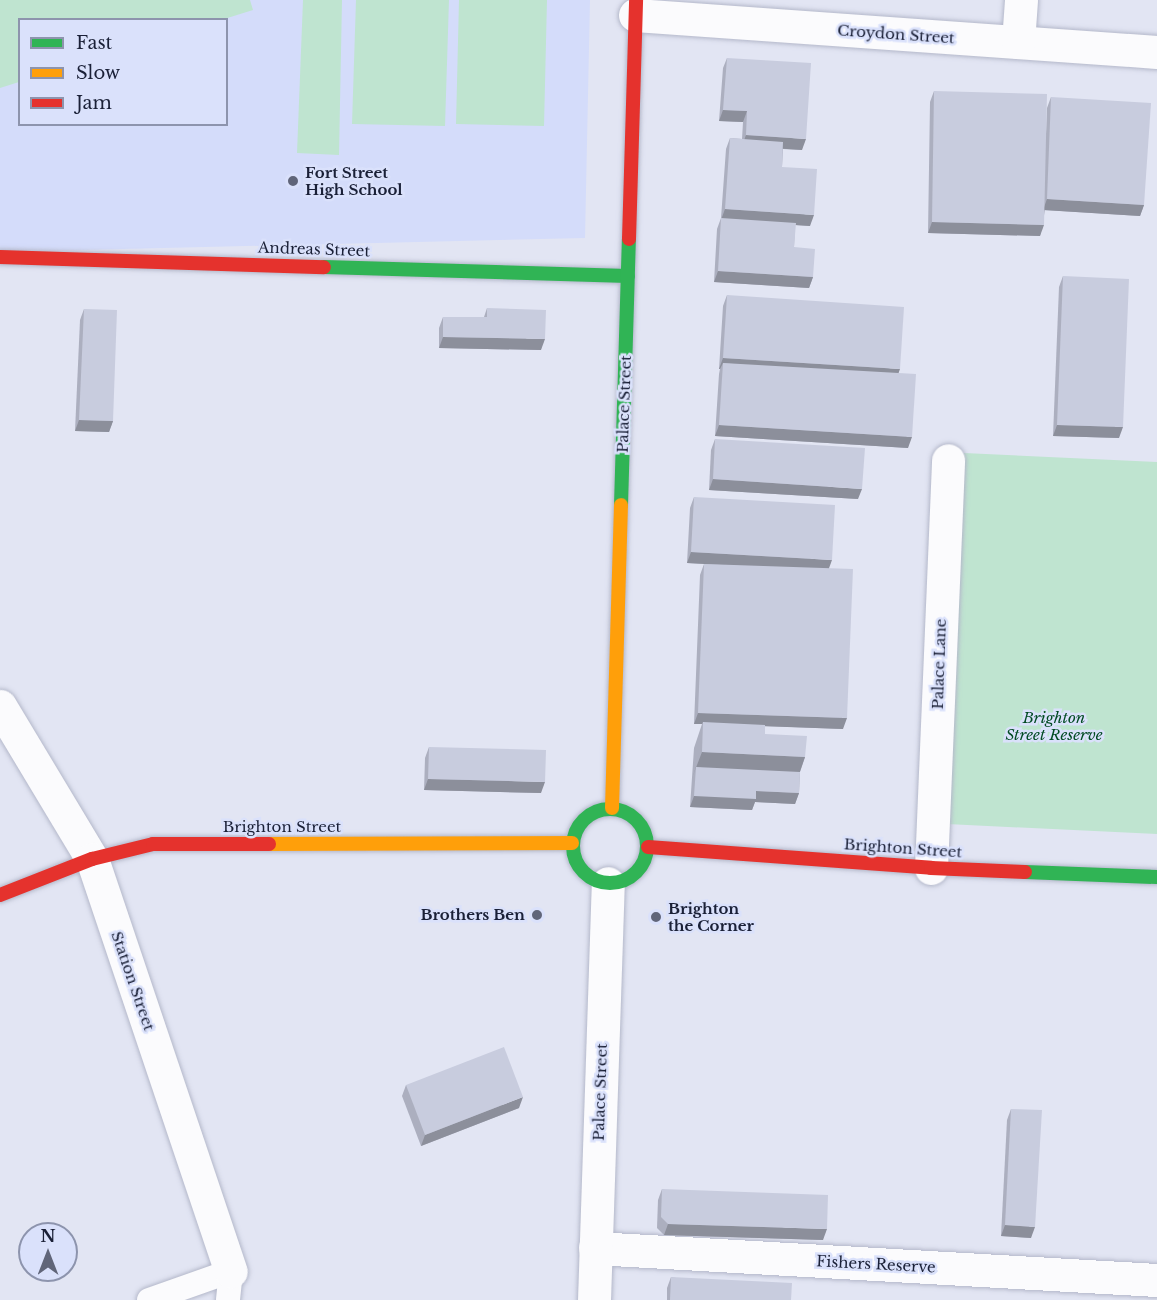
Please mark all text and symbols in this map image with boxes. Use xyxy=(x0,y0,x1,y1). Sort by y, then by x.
legend xyxy=(18,18,228,126)
street label: Croydon Street xyxy=(837,21,955,47)
text: Fast xyxy=(76,32,112,54)
text: Slow xyxy=(76,62,120,84)
text: Jam xyxy=(76,92,112,114)
place label: Fort Street High School xyxy=(305,163,403,198)
marker: Fort Street High School xyxy=(286,174,300,188)
street label: Andreas Street xyxy=(258,238,370,260)
street label: Palace Street xyxy=(613,355,635,453)
street label: Palace Lane xyxy=(928,618,950,710)
park label: Brighton Street Reserve xyxy=(1005,708,1103,743)
street label: Brighton Street xyxy=(223,818,341,836)
street label: Brighton Street xyxy=(843,835,963,861)
place label: Brighton the Corner xyxy=(668,899,754,934)
place label: Brothers Ben xyxy=(420,906,525,924)
marker: Brothers Ben xyxy=(530,908,544,922)
marker: Brighton the Corner xyxy=(649,910,663,924)
street label: Station Street xyxy=(108,929,158,1033)
street label: Palace Street xyxy=(589,1043,611,1141)
north arrow xyxy=(18,1222,78,1282)
text: N xyxy=(40,1226,56,1246)
street label: Fishers Reserve xyxy=(816,1252,936,1276)

